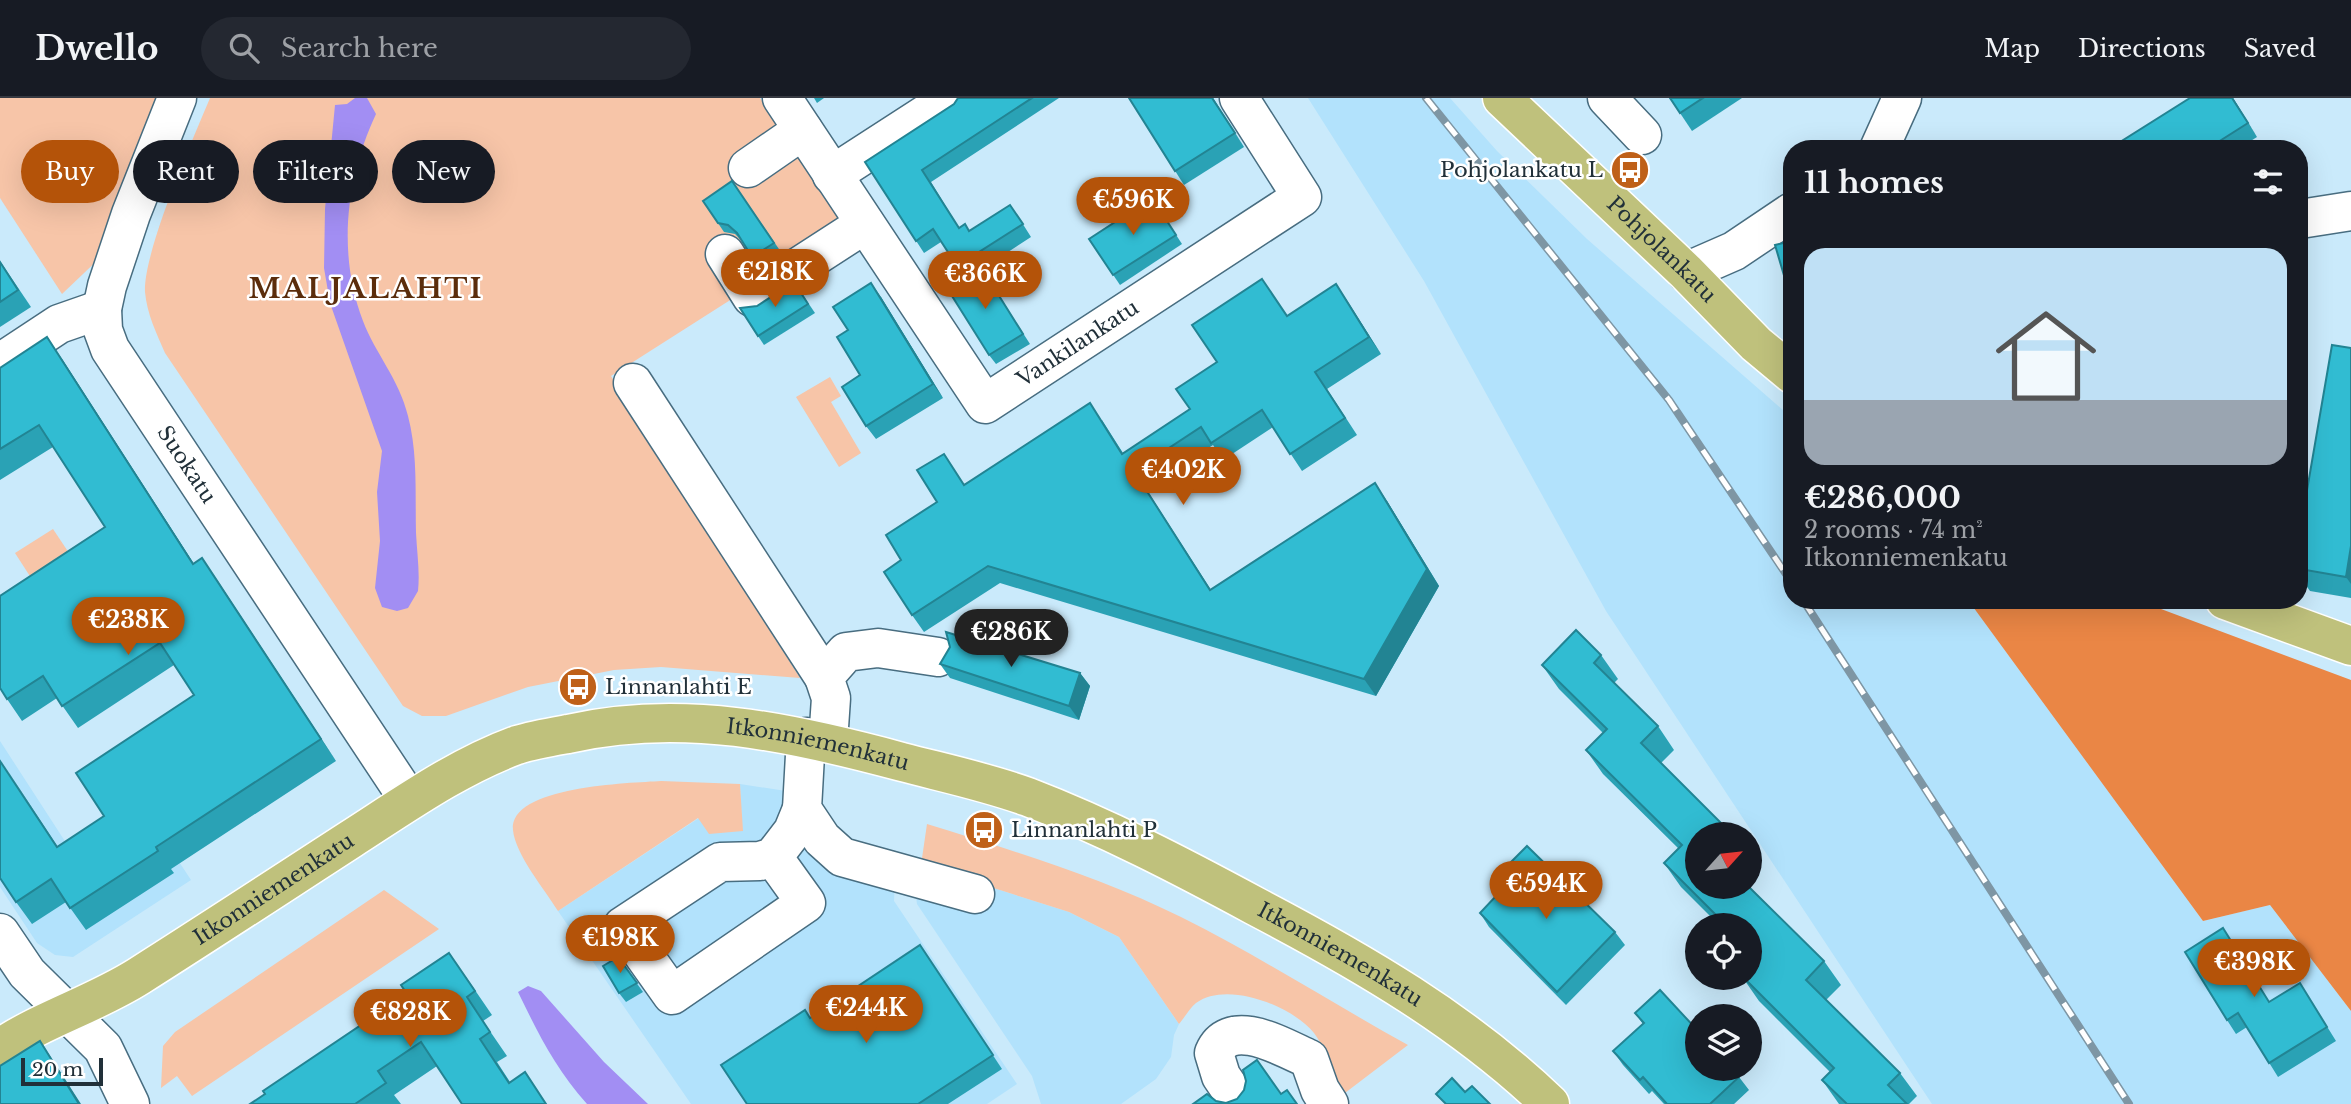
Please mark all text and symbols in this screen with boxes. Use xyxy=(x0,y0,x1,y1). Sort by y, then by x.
search box xyxy=(201,17,691,80)
text: Dwello xyxy=(35,28,159,69)
icon: search xyxy=(225,29,263,67)
text: Search here xyxy=(281,32,438,64)
text: Map xyxy=(1984,34,2040,63)
text: Directions xyxy=(2078,34,2206,63)
text: Saved xyxy=(2244,34,2316,63)
chip: Buy xyxy=(21,140,119,203)
chip: Rent xyxy=(133,140,239,203)
chip: Filters xyxy=(253,140,378,203)
chip: New xyxy=(392,140,495,203)
bus stop icon: Pohjolankatu L xyxy=(1609,149,1651,191)
place label: Pohjolankatu L xyxy=(1440,157,1603,183)
icon: filters xyxy=(2249,163,2287,201)
text: 11 homes xyxy=(1804,164,1944,201)
pin: €596K xyxy=(1084,178,1182,237)
text: €596K xyxy=(1092,186,1174,214)
street label: Pohjolankatu xyxy=(1601,191,1722,308)
pin: €218K xyxy=(726,250,824,309)
pin: €366K xyxy=(936,252,1034,311)
text: €218K xyxy=(737,258,813,286)
text: €366K xyxy=(944,260,1026,288)
district label: MALJALAHTI xyxy=(249,271,483,306)
icon: home xyxy=(1983,293,2109,419)
street label: Vankilankatu xyxy=(1011,294,1144,393)
street label: Suokatu xyxy=(151,421,222,508)
pin: €402K xyxy=(1134,448,1232,507)
text: €402K xyxy=(1141,456,1225,484)
text: €286,000 xyxy=(1804,479,1961,516)
text: 2 rooms · 74 m² xyxy=(1804,516,1983,544)
text: Itkonniemenkatu xyxy=(1804,544,2008,572)
pin: €238K xyxy=(79,598,177,657)
text: €238K xyxy=(88,606,168,634)
pin: €286K xyxy=(962,610,1060,669)
text: €286K xyxy=(970,618,1052,646)
bus stop icon: Linnanlahti E xyxy=(557,666,599,708)
place label: Linnanlahti E xyxy=(605,674,752,700)
street label: Itkonniemenkatu xyxy=(725,713,912,776)
bus stop icon: Linnanlahti P xyxy=(963,809,1005,851)
place label: Linnanlahti P xyxy=(1011,817,1157,843)
north arrow xyxy=(1685,822,1762,900)
map controls xyxy=(1685,822,1762,1081)
street label: Itkonniemenkatu xyxy=(189,828,359,951)
pin: €594K xyxy=(1497,862,1595,921)
text: €594K xyxy=(1506,870,1586,898)
street label: Itkonniemenkatu xyxy=(1253,897,1427,1012)
button: locate xyxy=(1685,913,1762,990)
pin: €198K xyxy=(571,916,669,975)
text: €198K xyxy=(582,924,658,952)
pin: €398K xyxy=(2205,940,2303,999)
text: €398K xyxy=(2213,948,2295,976)
pin: €244K xyxy=(817,986,915,1045)
pin: €828K xyxy=(361,990,459,1049)
text: €244K xyxy=(825,994,907,1022)
text: €828K xyxy=(370,998,450,1026)
button: layers xyxy=(1685,1004,1762,1081)
scale bar xyxy=(21,1055,103,1087)
text: 20 m xyxy=(32,1058,83,1081)

